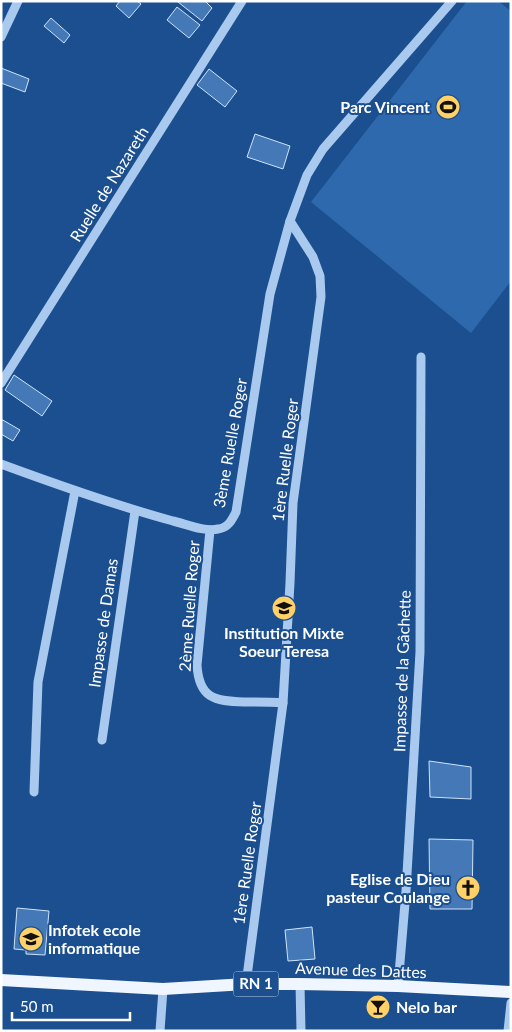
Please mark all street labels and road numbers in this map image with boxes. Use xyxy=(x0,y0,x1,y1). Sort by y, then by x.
street label: Ruelle de Nazareth xyxy=(65,123,152,245)
street label: 3ème Ruelle Roger xyxy=(209,376,250,509)
street label: 1ère Ruelle Roger xyxy=(268,397,302,523)
street label: 2ème Ruelle Roger xyxy=(174,539,203,672)
street label: Impasse de Damas xyxy=(84,557,121,689)
street label: Impasse de la Gâchette xyxy=(389,590,414,752)
street label: 1ère Ruelle Roger xyxy=(228,800,265,926)
street label: Avenue des Dattes xyxy=(295,958,427,981)
road number: RN 1 xyxy=(234,972,278,996)

